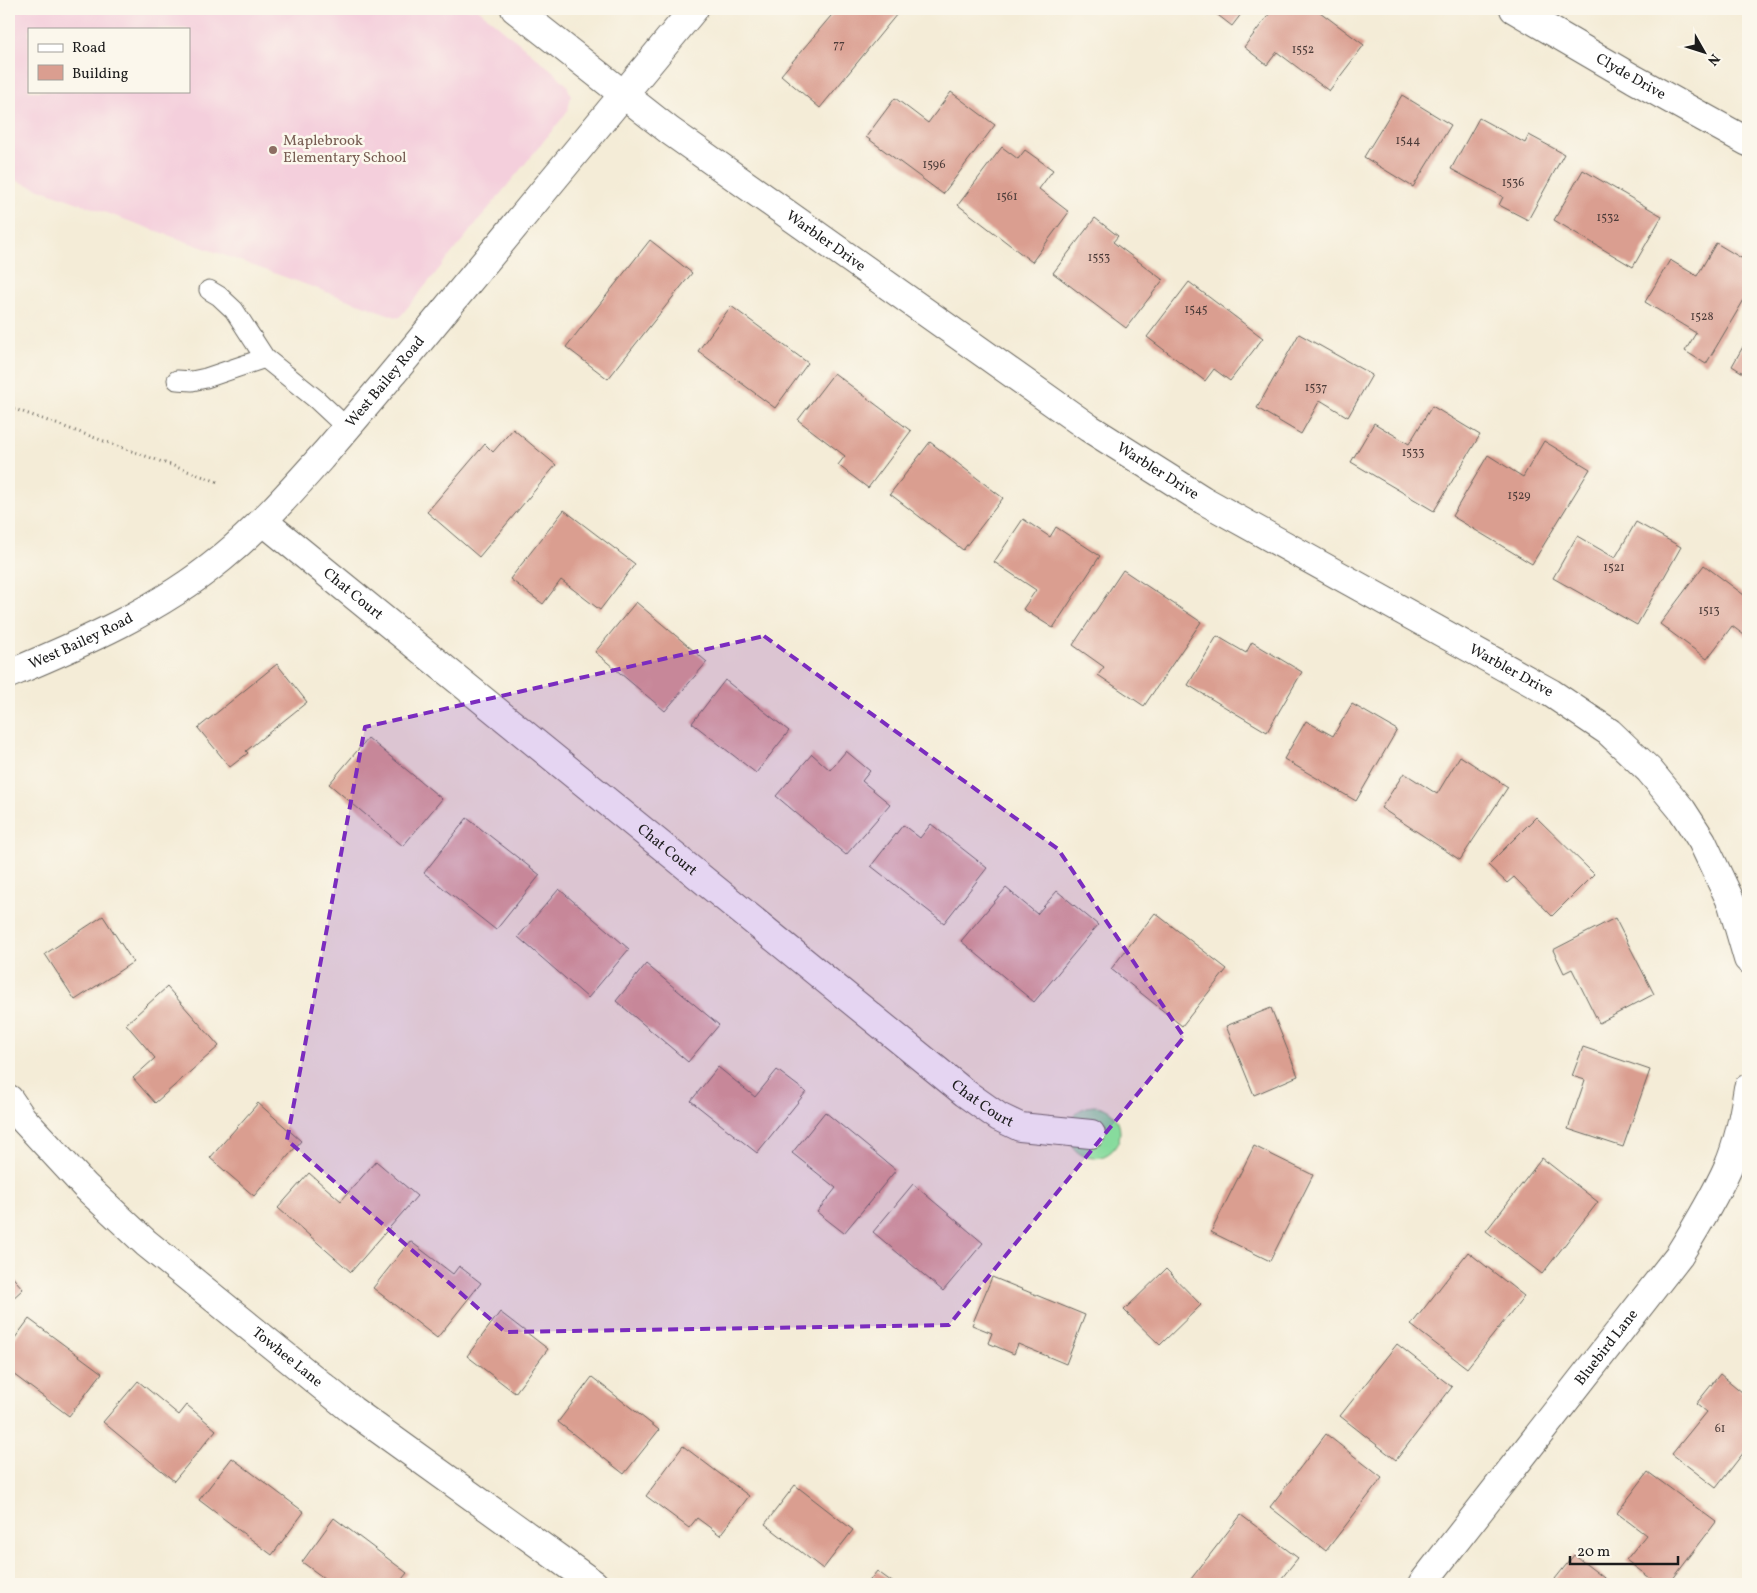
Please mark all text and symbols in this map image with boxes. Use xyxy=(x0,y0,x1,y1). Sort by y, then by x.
legend xyxy=(28,28,190,92)
north arrow xyxy=(1680,28,1730,78)
house number: 77 xyxy=(833,37,845,53)
text: Road xyxy=(72,38,106,59)
house number: 1552 xyxy=(1292,42,1314,58)
street label: Clyde Drive xyxy=(1592,48,1670,105)
text: N xyxy=(1702,49,1724,69)
text: Building xyxy=(72,64,129,85)
place label: Maplebrook Elementary School xyxy=(283,131,406,169)
house number: 1544 xyxy=(1396,133,1420,149)
marker: Maplebrook Elementary School xyxy=(267,144,279,156)
house number: 1596 xyxy=(923,157,945,173)
house number: 1536 xyxy=(1502,175,1524,191)
house number: 1561 xyxy=(996,189,1018,205)
street label: Warbler Drive xyxy=(781,206,870,277)
house number: 1532 xyxy=(1596,210,1620,226)
house number: 1553 xyxy=(1088,250,1110,266)
house number: 1545 xyxy=(1184,302,1208,318)
house number: 1528 xyxy=(1691,309,1713,325)
street label: West Bailey Road xyxy=(341,332,430,432)
house number: 1537 xyxy=(1305,380,1327,396)
street label: Warbler Drive xyxy=(1113,438,1203,505)
house number: 1533 xyxy=(1402,445,1424,461)
house number: 1529 xyxy=(1508,488,1530,504)
house number: 1521 xyxy=(1603,560,1625,576)
street label: Chat Court xyxy=(318,563,388,625)
house number: 1513 xyxy=(1698,603,1720,619)
street label: West Bailey Road xyxy=(25,608,137,675)
street label: Warbler Drive xyxy=(1465,639,1557,703)
street label: Chat Court xyxy=(632,819,701,881)
street label: Chat Court xyxy=(946,1075,1017,1133)
street label: Bluebird Lane xyxy=(1570,1305,1643,1390)
street label: Towhee Lane xyxy=(247,1322,327,1393)
house number: 61 xyxy=(1715,1421,1725,1437)
scale bar xyxy=(1570,1533,1677,1565)
text: 20 m xyxy=(1577,1542,1610,1563)

